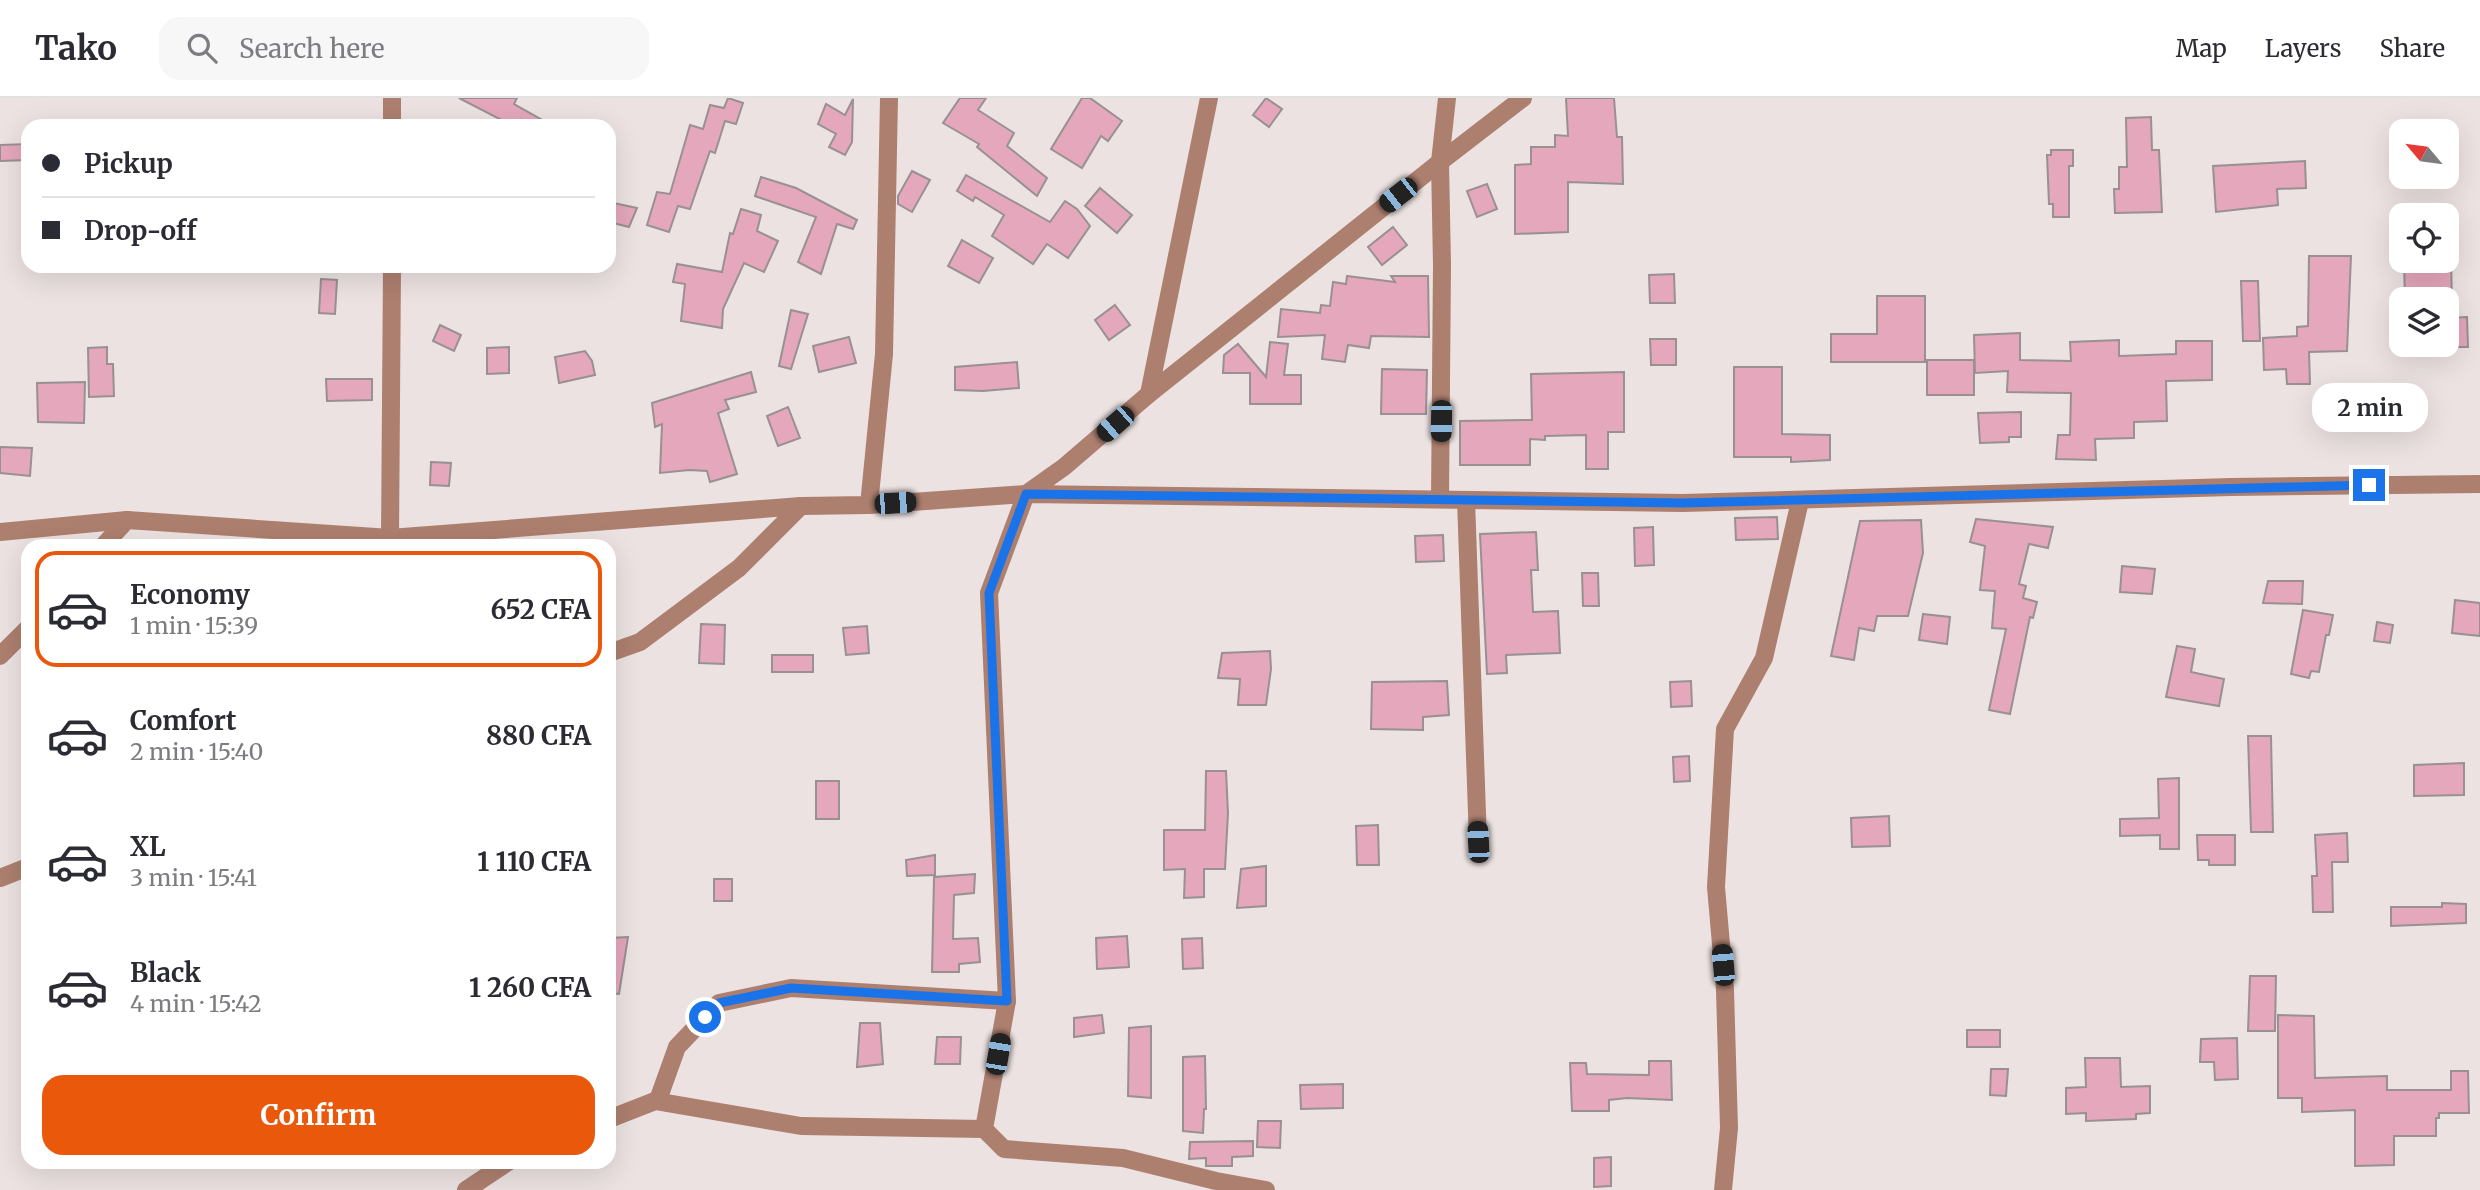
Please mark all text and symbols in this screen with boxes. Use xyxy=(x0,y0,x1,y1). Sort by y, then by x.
search box xyxy=(159,17,649,80)
text: Tako xyxy=(35,28,117,69)
icon: search xyxy=(183,29,221,67)
text: Search here xyxy=(239,32,385,65)
text: Map xyxy=(2176,33,2227,64)
text: Layers xyxy=(2265,33,2341,64)
text: Share xyxy=(2379,33,2445,64)
north arrow xyxy=(2389,119,2459,189)
map controls xyxy=(2389,119,2459,357)
text: Pickup xyxy=(84,147,173,180)
car xyxy=(1375,174,1422,216)
button: locate xyxy=(2389,203,2459,273)
text: Drop-off xyxy=(84,214,197,247)
button: layers xyxy=(2389,287,2459,357)
callout: 2 min xyxy=(2311,384,2427,432)
text: 2 min xyxy=(2337,393,2403,422)
car xyxy=(1431,400,1452,442)
car xyxy=(1093,402,1138,446)
route end xyxy=(2353,469,2385,501)
car xyxy=(874,491,917,515)
icon: car xyxy=(46,578,109,641)
text: Economy xyxy=(130,578,250,611)
text: 652 CFA xyxy=(491,593,591,626)
text: 1 min · 15:39 xyxy=(130,611,258,640)
icon: car xyxy=(46,704,109,767)
text: Comfort xyxy=(130,704,236,737)
text: 880 CFA xyxy=(486,719,591,752)
text: 2 min · 15:40 xyxy=(130,737,263,766)
car xyxy=(1467,820,1490,864)
icon: car xyxy=(46,830,109,893)
text: XL xyxy=(130,830,166,863)
text: 1 110 CFA xyxy=(477,845,591,878)
text: 3 min · 15:41 xyxy=(130,863,257,892)
car xyxy=(1711,943,1736,987)
icon: car xyxy=(46,956,109,1019)
text: Black xyxy=(130,956,201,989)
text: 1 260 CFA xyxy=(469,971,591,1004)
text: 4 min · 15:42 xyxy=(130,989,262,1018)
route start xyxy=(689,1001,721,1033)
car xyxy=(985,1031,1012,1077)
button: Confirm xyxy=(42,1075,595,1155)

